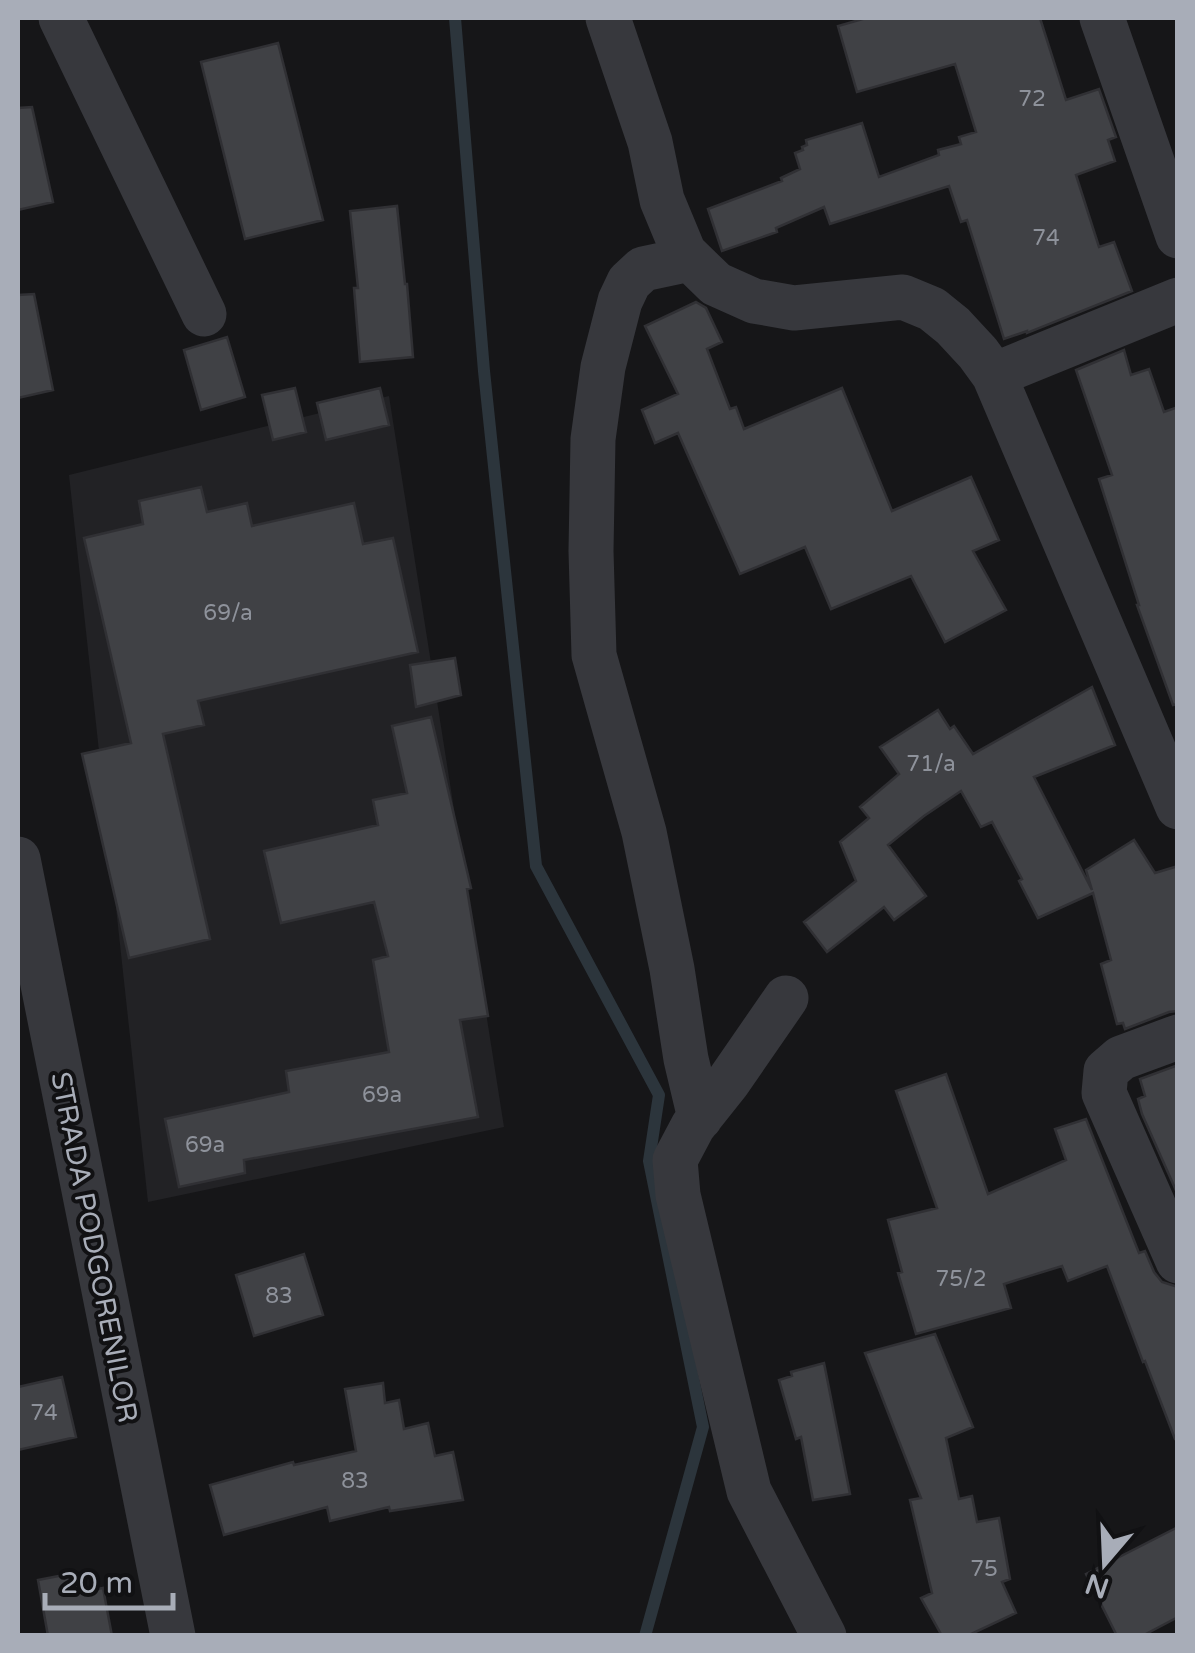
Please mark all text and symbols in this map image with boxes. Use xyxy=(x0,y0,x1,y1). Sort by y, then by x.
house number: 72 xyxy=(1018,86,1046,112)
house number: 74 xyxy=(1032,225,1060,251)
house number: 69/a xyxy=(203,600,253,626)
house number: 71/a xyxy=(906,751,956,777)
street label: STRADA PODGORENILOR xyxy=(43,1069,145,1425)
house number: 69a xyxy=(362,1082,402,1108)
house number: 69a xyxy=(185,1132,225,1158)
house number: 75/2 xyxy=(935,1266,987,1292)
house number: 83 xyxy=(265,1283,293,1309)
house number: 74 xyxy=(30,1400,58,1426)
house number: 83 xyxy=(341,1468,369,1494)
north arrow xyxy=(1055,1513,1155,1613)
scale bar xyxy=(45,1548,172,1610)
house number: 75 xyxy=(970,1556,998,1582)
text: 20 m xyxy=(60,1565,133,1602)
text: N xyxy=(1081,1566,1113,1605)

